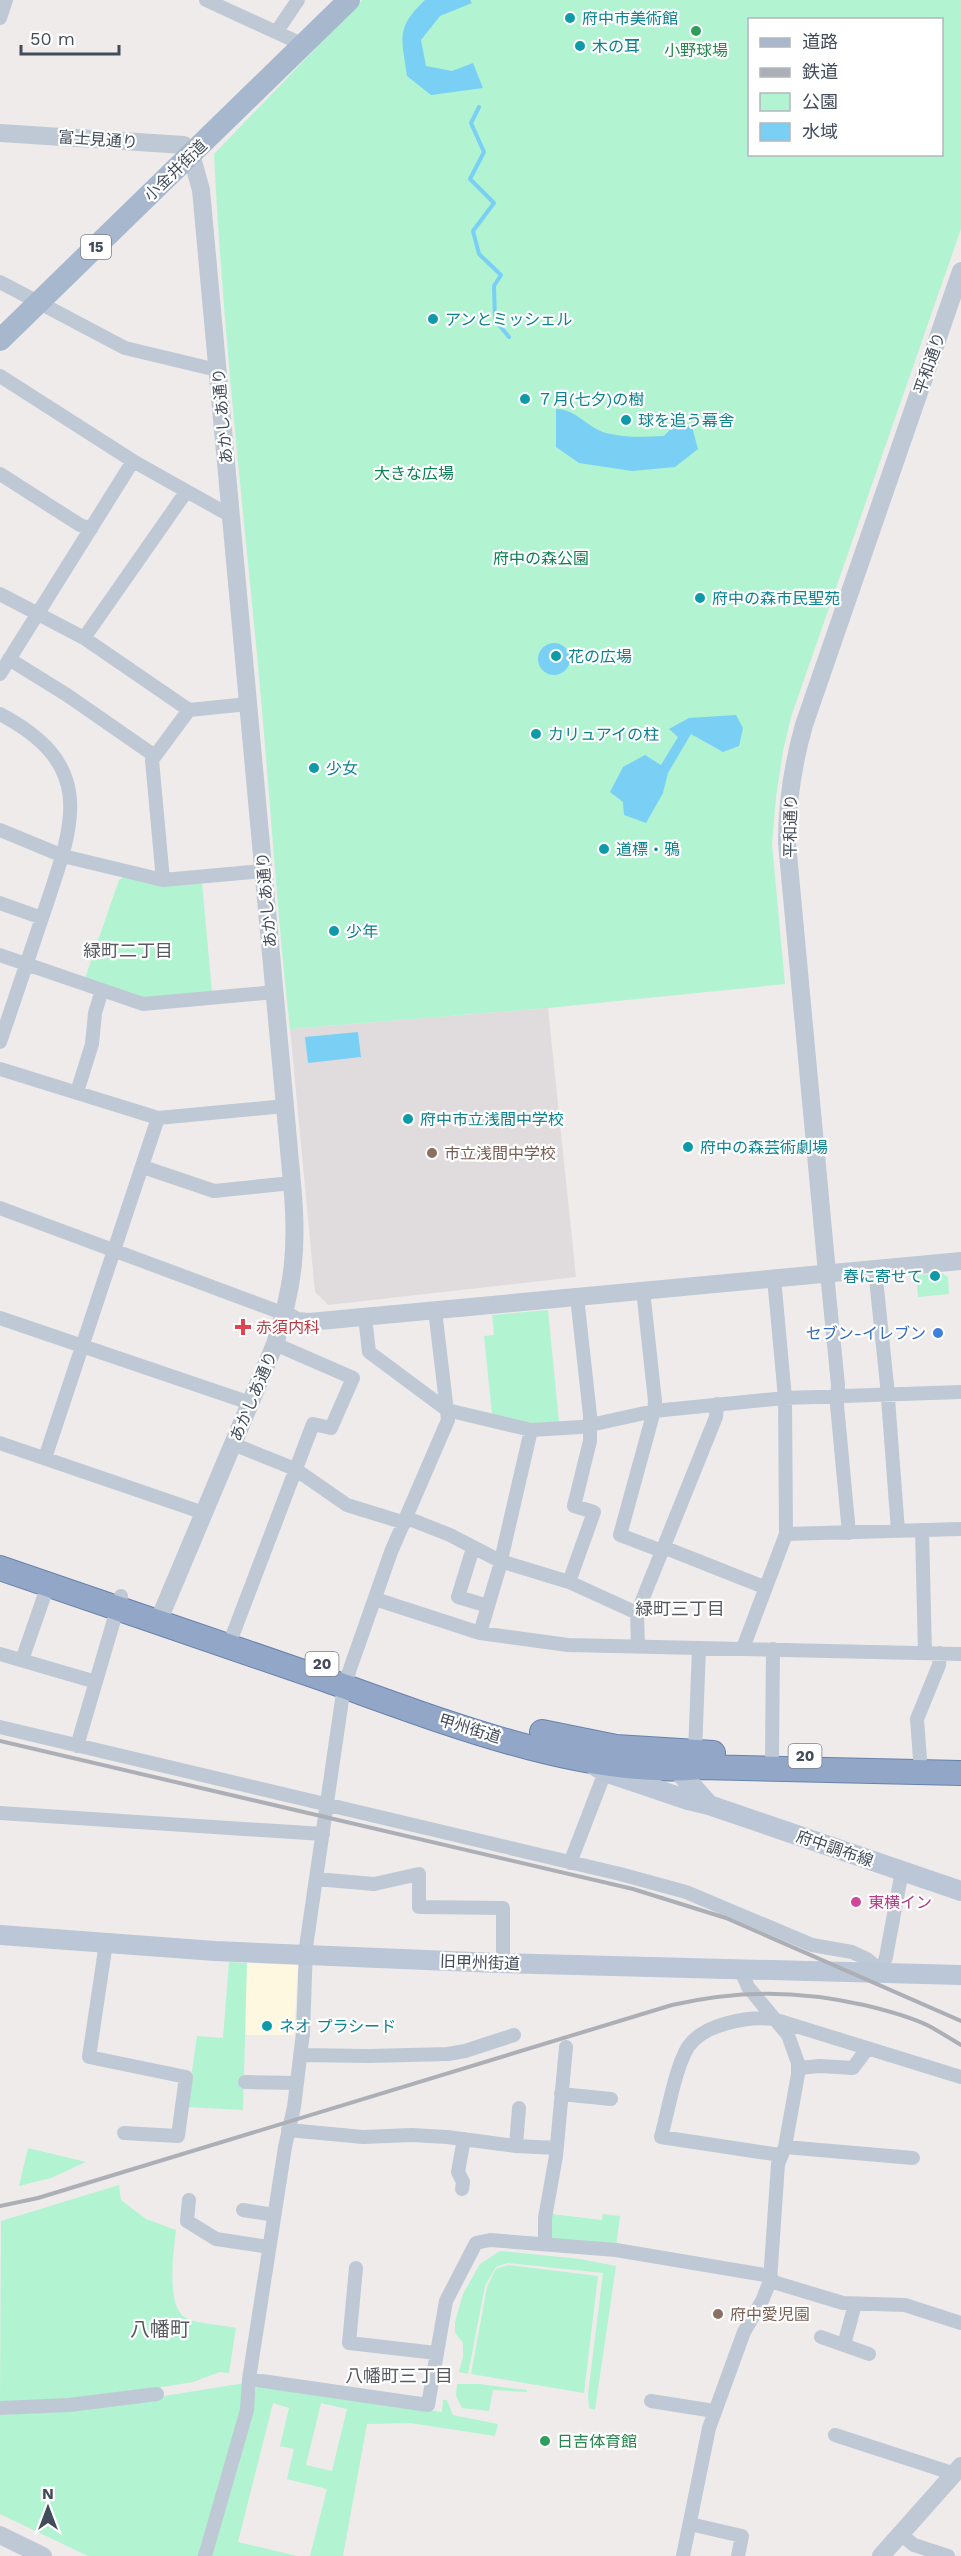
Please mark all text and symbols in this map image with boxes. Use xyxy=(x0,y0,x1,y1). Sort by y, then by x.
place label: 府中市美術館 xyxy=(582,9,678,28)
marker: 府中市美術館 xyxy=(563,11,577,25)
scale bar xyxy=(21,18,118,56)
legend xyxy=(748,18,943,156)
marker: 小野球場 xyxy=(689,24,703,38)
text: 50 m xyxy=(30,28,75,49)
text: 道路 xyxy=(802,31,838,52)
place label: 木の耳 xyxy=(592,37,640,56)
marker: 木の耳 xyxy=(573,39,587,53)
place label: 小野球場 xyxy=(664,41,728,60)
text: 鉄道 xyxy=(802,61,838,82)
text: 公園 xyxy=(802,91,838,112)
text: 水域 xyxy=(802,121,838,142)
street label: 富士見通り xyxy=(57,127,139,152)
street label: 小金井街道 xyxy=(140,136,211,205)
road number: 15 xyxy=(81,235,111,259)
place label: アンとミッシェル xyxy=(445,310,572,329)
marker: アンとミッシェル xyxy=(426,312,440,326)
street label: 平和通り xyxy=(910,330,949,397)
street label: あかしあ通り xyxy=(209,367,236,465)
place label: ７月(七夕)の樹 xyxy=(537,390,644,409)
marker: ７月(七夕)の樹 xyxy=(518,392,532,406)
place label: 球を追う幕舎 xyxy=(638,411,734,430)
marker: 球を追う幕舎 xyxy=(619,413,633,427)
park label: 大きな広場 xyxy=(374,464,454,483)
park label: 府中の森公園 xyxy=(493,549,589,568)
place label: 府中の森市民聖苑 xyxy=(712,589,840,608)
marker: 府中の森市民聖苑 xyxy=(693,591,707,605)
place label: 花の広場 xyxy=(568,647,632,666)
marker: 花の広場 xyxy=(549,649,563,663)
place label: カリュアイの柱 xyxy=(548,725,659,744)
marker: カリュアイの柱 xyxy=(529,727,543,741)
place label: 少女 xyxy=(326,759,358,778)
marker: 少女 xyxy=(307,761,321,775)
street label: 平和通り xyxy=(780,794,801,858)
place label: 道標・鴉 xyxy=(616,840,680,859)
marker: 道標・鴉 xyxy=(597,842,611,856)
street label: あかしあ通り xyxy=(253,851,280,949)
place label: 少年 xyxy=(346,922,378,941)
marker: 少年 xyxy=(327,924,341,938)
district label: 緑町二丁目 xyxy=(83,940,173,961)
place label: 府中市立浅間中学校 xyxy=(420,1110,564,1129)
marker: 府中市立浅間中学校 xyxy=(401,1112,415,1126)
place label: 府中の森芸術劇場 xyxy=(700,1138,828,1157)
marker: 府中の森芸術劇場 xyxy=(681,1140,695,1154)
place label: 市立浅間中学校 xyxy=(444,1144,556,1163)
marker: 市立浅間中学校 xyxy=(425,1146,439,1160)
place label: 春に寄せて xyxy=(843,1267,923,1286)
marker: 春に寄せて xyxy=(928,1269,942,1283)
marker: 赤須内科 xyxy=(234,1318,252,1336)
place label: 赤須内科 xyxy=(256,1318,320,1337)
place label: セブン-イレブン xyxy=(806,1324,926,1343)
marker: セブン-イレブン xyxy=(931,1326,945,1340)
street label: あかしあ通り xyxy=(226,1348,281,1444)
district label: 緑町三丁目 xyxy=(635,1598,725,1619)
road number: 20 xyxy=(306,1652,338,1676)
street label: 甲州街道 xyxy=(436,1710,503,1747)
road number: 20 xyxy=(788,1744,822,1768)
street label: 府中調布線 xyxy=(794,1826,876,1870)
place label: 東横イン xyxy=(868,1893,932,1912)
marker: 東横イン xyxy=(849,1895,863,1909)
street label: 旧甲州街道 xyxy=(440,1952,520,1973)
place label: ネオ プラシード xyxy=(279,2017,396,2036)
marker: ネオ プラシード xyxy=(260,2019,274,2033)
place label: 府中愛児園 xyxy=(730,2305,810,2324)
marker: 府中愛児園 xyxy=(711,2307,725,2321)
district label: 八幡町 xyxy=(130,2317,190,2341)
district label: 八幡町三丁目 xyxy=(345,2365,453,2386)
place label: 日吉体育館 xyxy=(557,2432,637,2451)
marker: 日吉体育館 xyxy=(538,2434,552,2448)
north arrow xyxy=(18,2478,78,2538)
text: N xyxy=(42,2484,54,2503)

